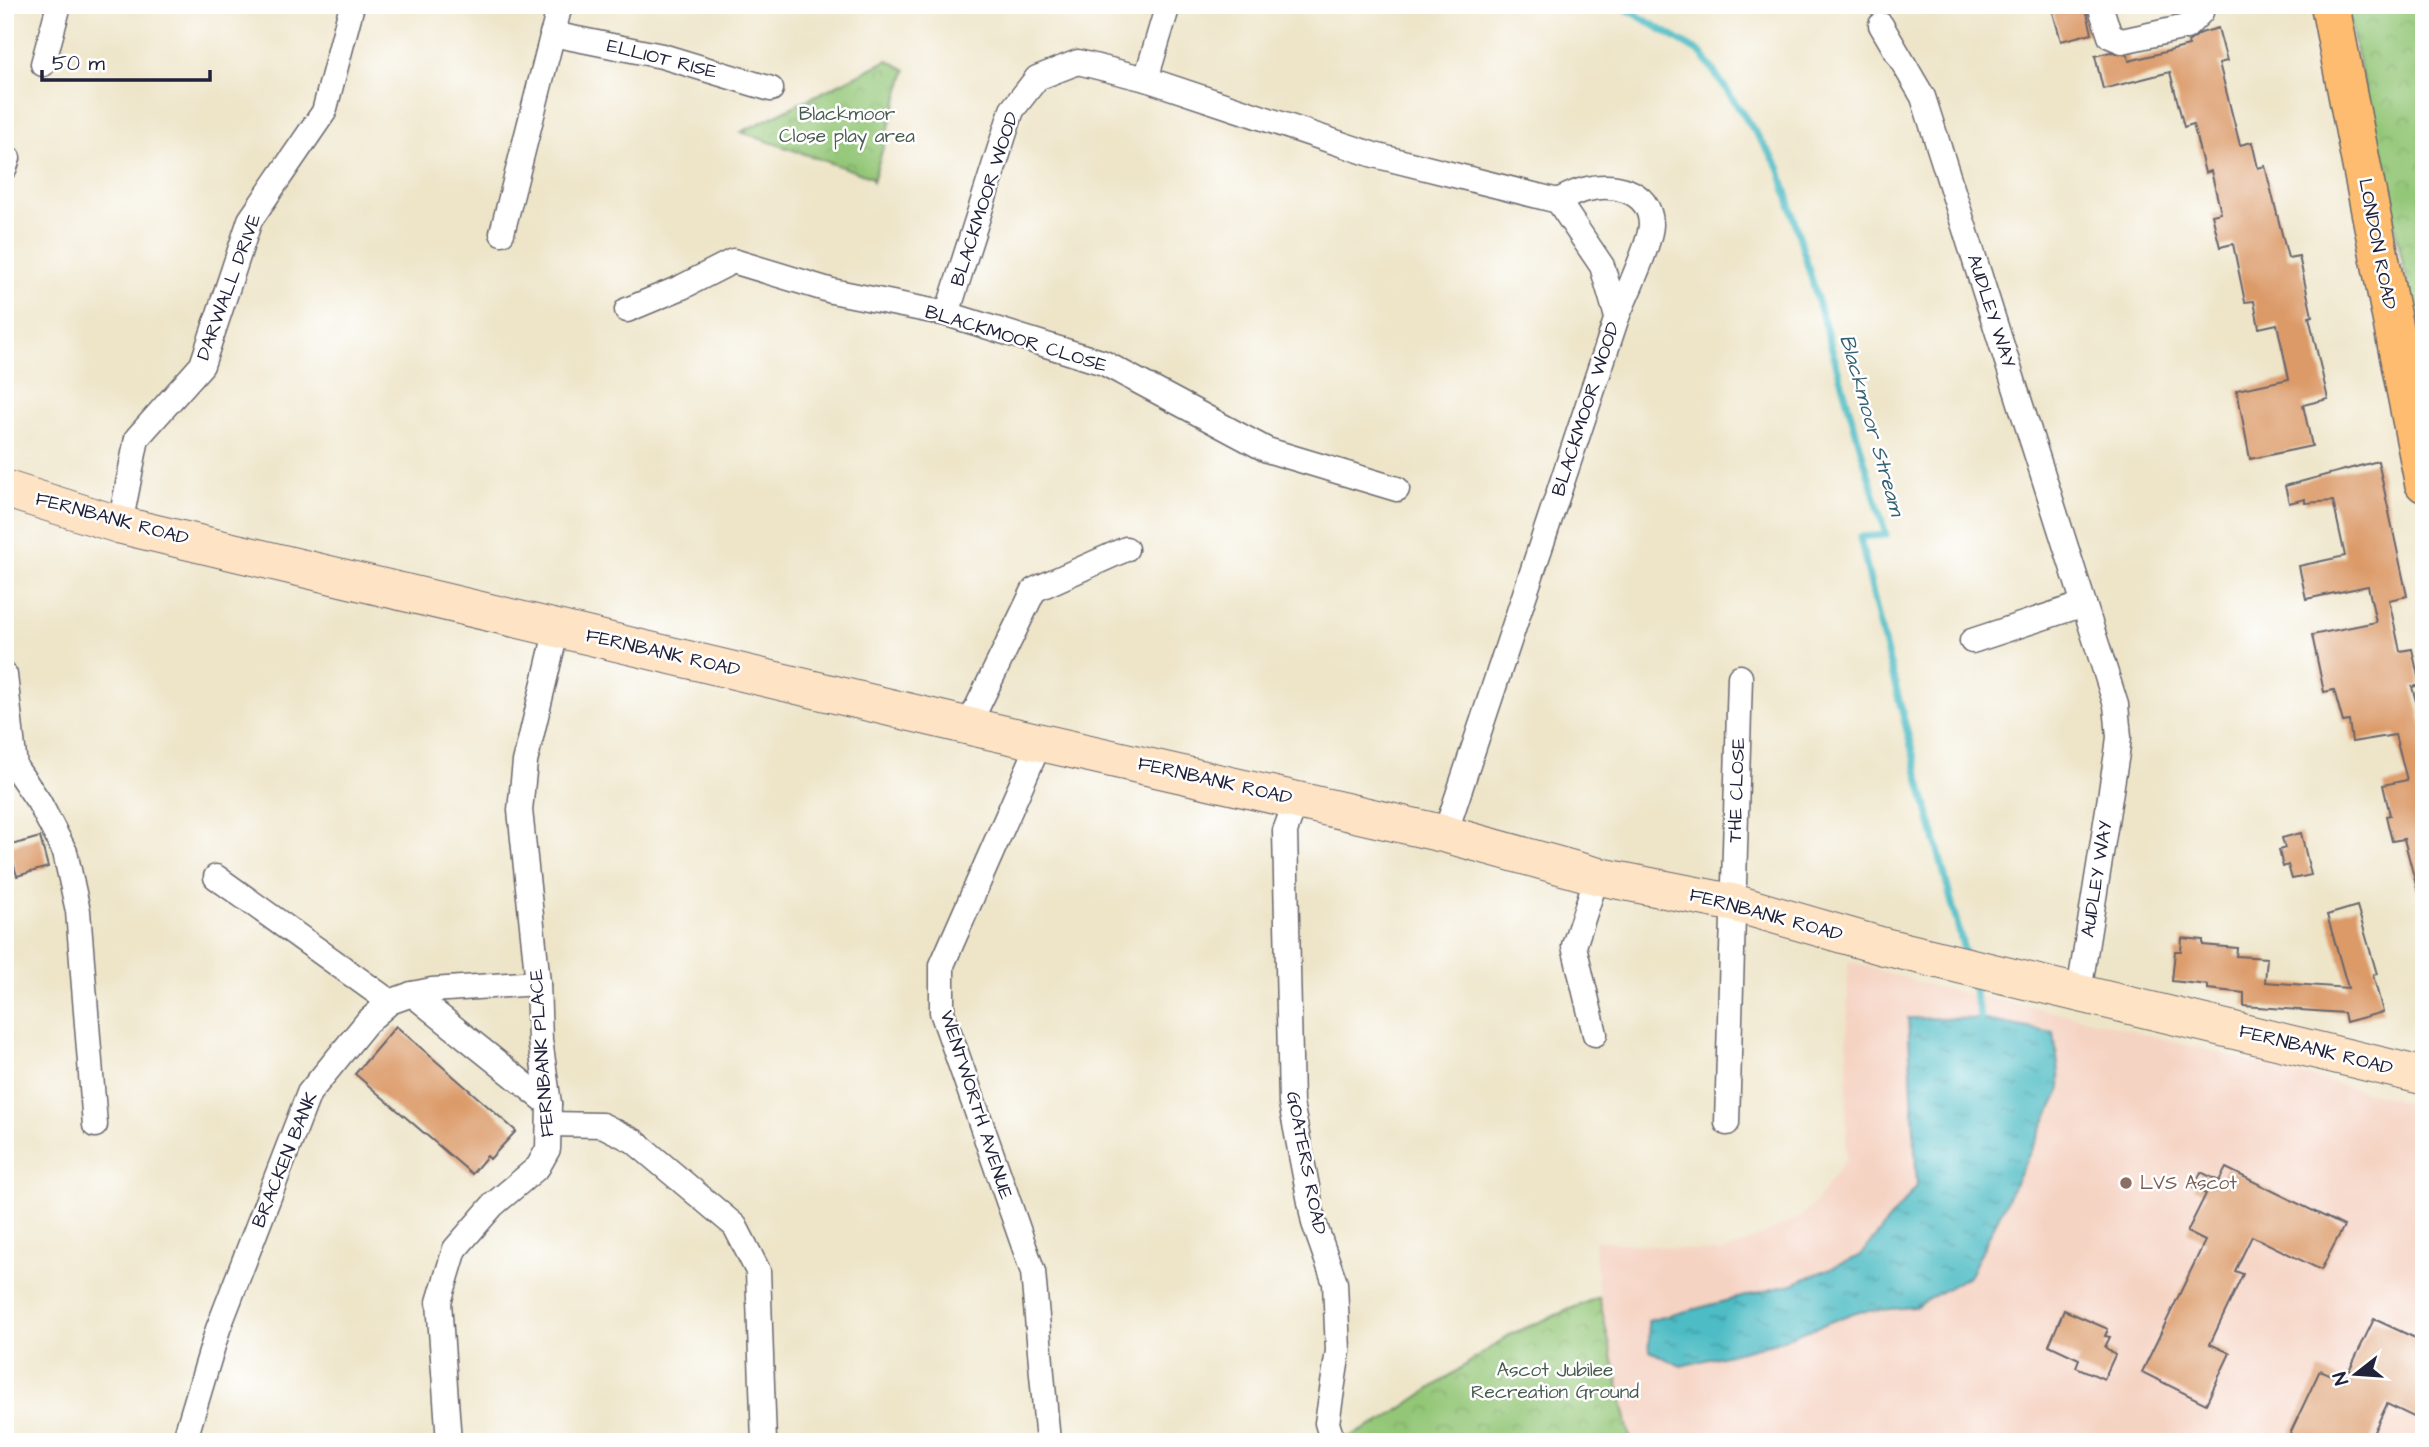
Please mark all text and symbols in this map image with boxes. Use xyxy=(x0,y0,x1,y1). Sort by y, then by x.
street label: ELLIOT RISE xyxy=(604,32,720,86)
scale bar xyxy=(42,38,210,82)
text: 50 m xyxy=(52,49,106,78)
park label: Blackmoor Close play area xyxy=(779,101,915,151)
street label: BLACKMOOR WOOD xyxy=(944,108,1026,290)
street label: LONDON ROAD xyxy=(2351,176,2403,312)
street label: DARWALL DRIVE xyxy=(190,210,268,364)
street label: AUDLEY WAY xyxy=(1960,251,2022,371)
street label: BLACKMOOR CLOSE xyxy=(922,298,1110,380)
street label: BLACKMOOR WOOD xyxy=(1545,318,1627,500)
water label: Blackmoor Stream xyxy=(1832,331,1912,521)
street label: FERNBANK ROAD xyxy=(33,486,191,552)
street label: FERNBANK ROAD xyxy=(583,622,743,684)
street label: THE CLOSE xyxy=(1722,737,1752,843)
street label: FERNBANK ROAD xyxy=(1135,750,1295,812)
street label: AUDLEY WAY xyxy=(2074,819,2120,939)
street label: FERNBANK ROAD xyxy=(1687,882,1845,948)
street label: FERNBANK PLACE xyxy=(523,968,561,1138)
street label: WENTWORTH AVENUE xyxy=(933,1007,1019,1203)
street label: FERNBANK ROAD xyxy=(2236,1018,2396,1082)
street label: BRACKEN BANK xyxy=(246,1088,325,1232)
street label: GOATERS ROAD xyxy=(1279,1089,1333,1237)
place label: LVS Ascot xyxy=(2140,1170,2237,1197)
marker: LVS Ascot xyxy=(2118,1175,2134,1191)
north arrow xyxy=(2320,1338,2390,1408)
park label: Ascot Jubilee Recreation Ground xyxy=(1471,1357,1639,1406)
text: N xyxy=(2327,1369,2356,1388)

